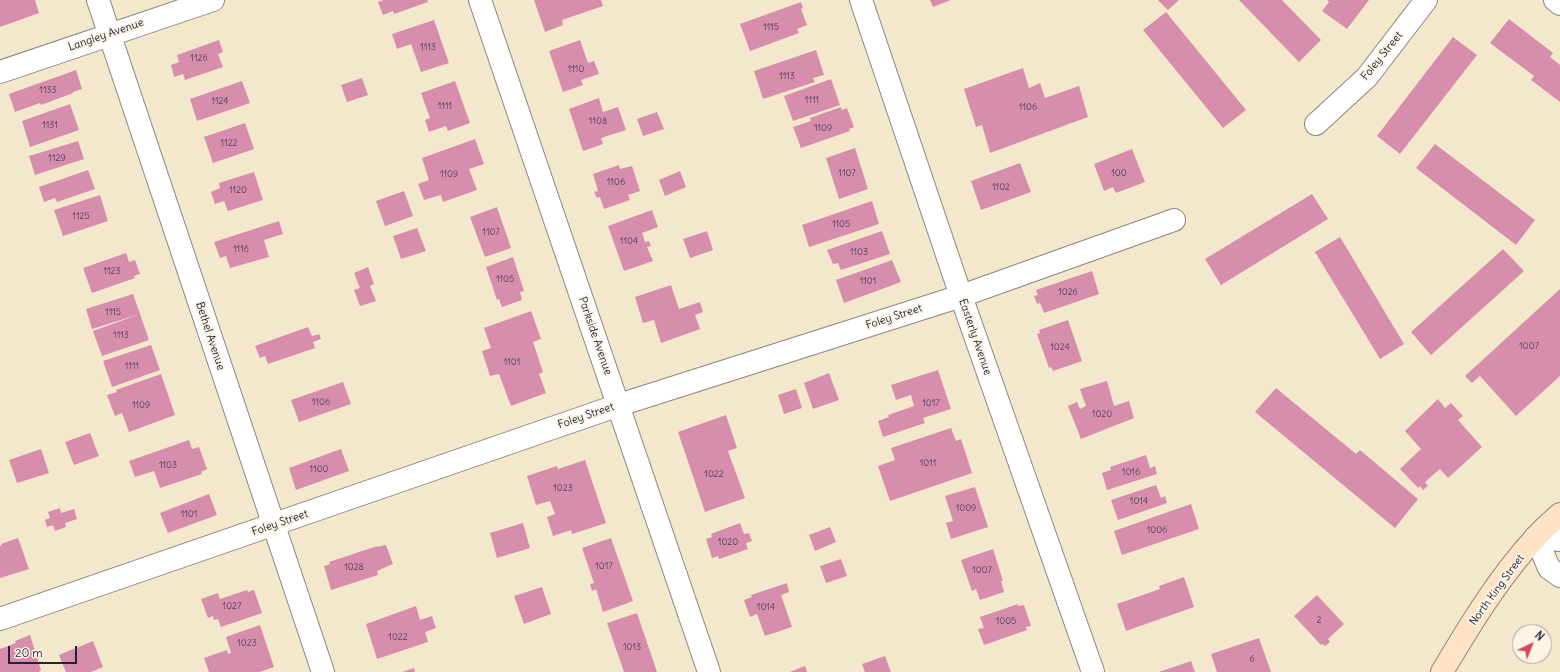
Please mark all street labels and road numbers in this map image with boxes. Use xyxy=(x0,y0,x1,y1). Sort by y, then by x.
street label: Langley Avenue xyxy=(67,16,145,54)
street label: Foley Street xyxy=(1358,29,1406,83)
street label: Parkside Avenue xyxy=(575,295,615,377)
street label: Easterly Avenue xyxy=(956,297,994,377)
street label: Bethel Avenue xyxy=(193,300,227,372)
street label: Foley Street xyxy=(864,302,924,332)
street label: Foley Street xyxy=(556,400,616,432)
street label: Foley Street xyxy=(250,507,310,539)
street label: North King Street xyxy=(1467,552,1527,628)

